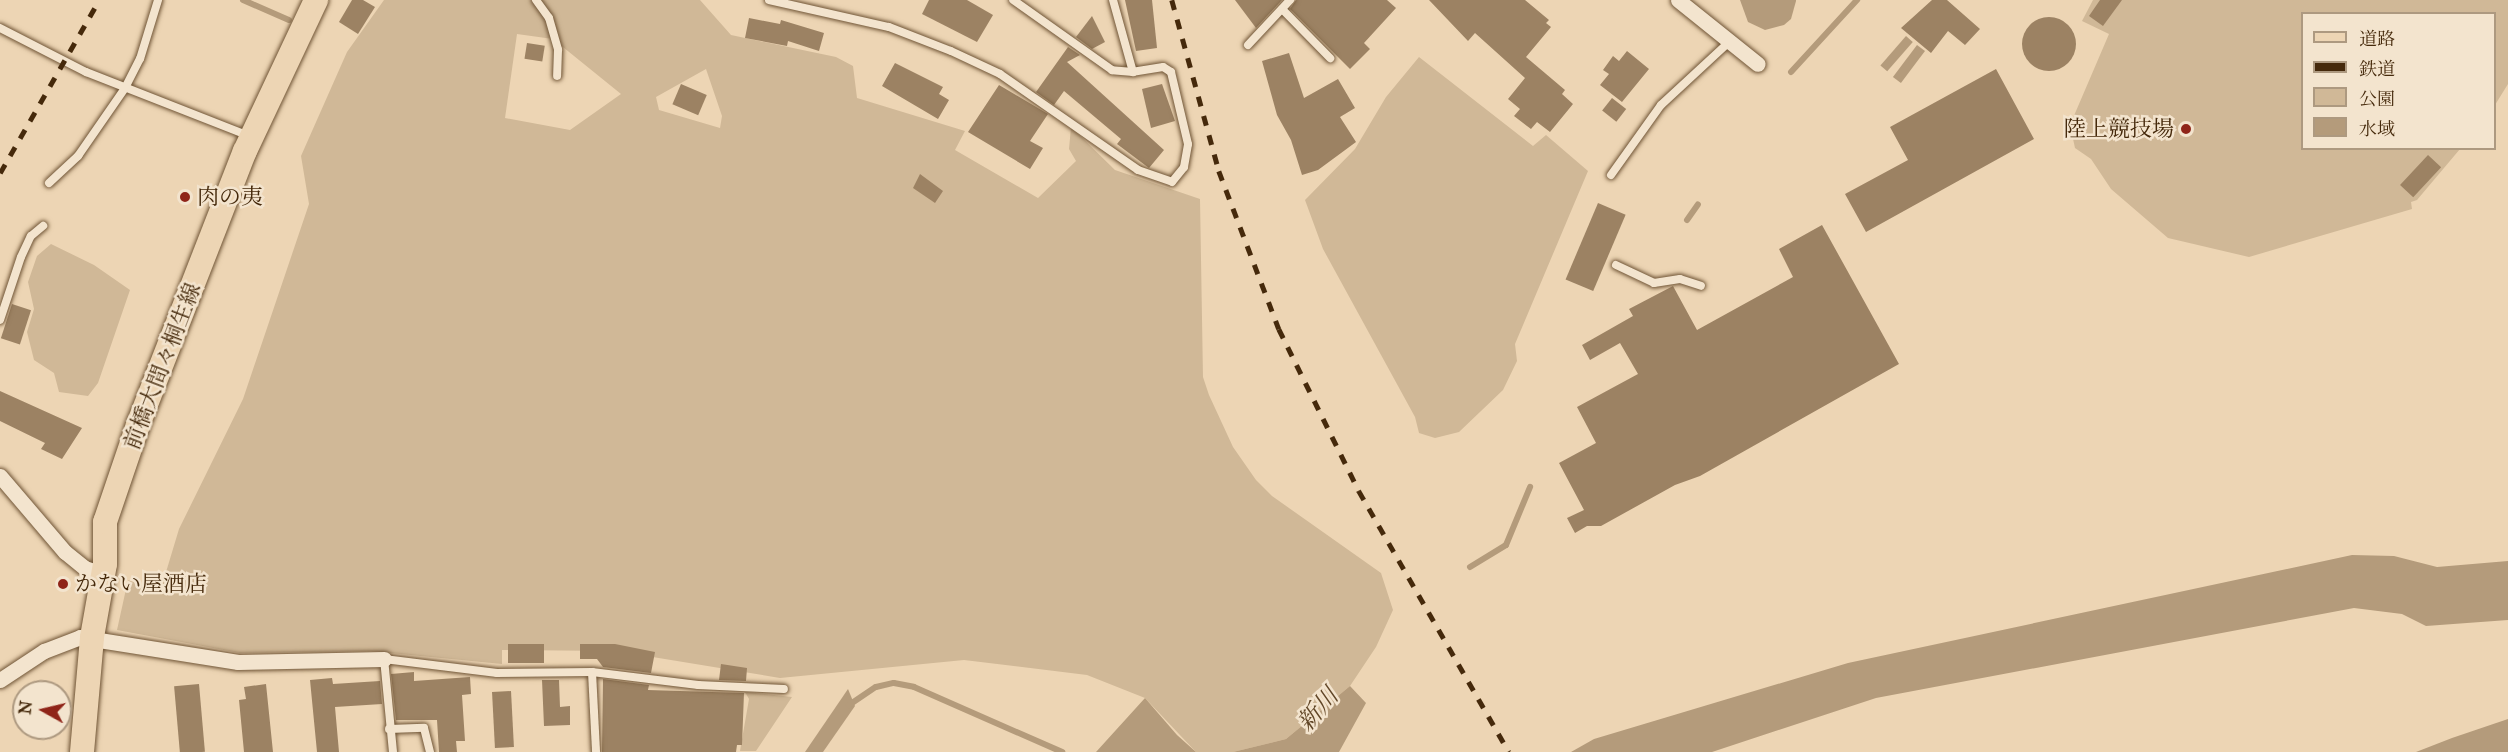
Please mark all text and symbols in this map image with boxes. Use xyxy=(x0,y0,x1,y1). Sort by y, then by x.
legend xyxy=(2301,12,2496,150)
text: 道路 xyxy=(2359,28,2395,50)
text: 鉄道 xyxy=(2359,58,2395,80)
text: 公園 xyxy=(2359,88,2395,110)
place label: 陸上競技場 xyxy=(2064,116,2174,142)
text: 水域 xyxy=(2359,118,2395,140)
marker: 陸上競技場 xyxy=(2179,122,2193,136)
place label: 肉の夷 xyxy=(197,184,263,210)
marker: 肉の夷 xyxy=(178,190,192,204)
street label: 前橋大間々桐生線 xyxy=(118,279,206,453)
place label: かない屋酒店 xyxy=(75,571,207,597)
marker: かない屋酒店 xyxy=(56,577,70,591)
north arrow xyxy=(12,680,72,740)
water label: 新川 xyxy=(1291,682,1345,738)
text: N xyxy=(15,700,36,716)

